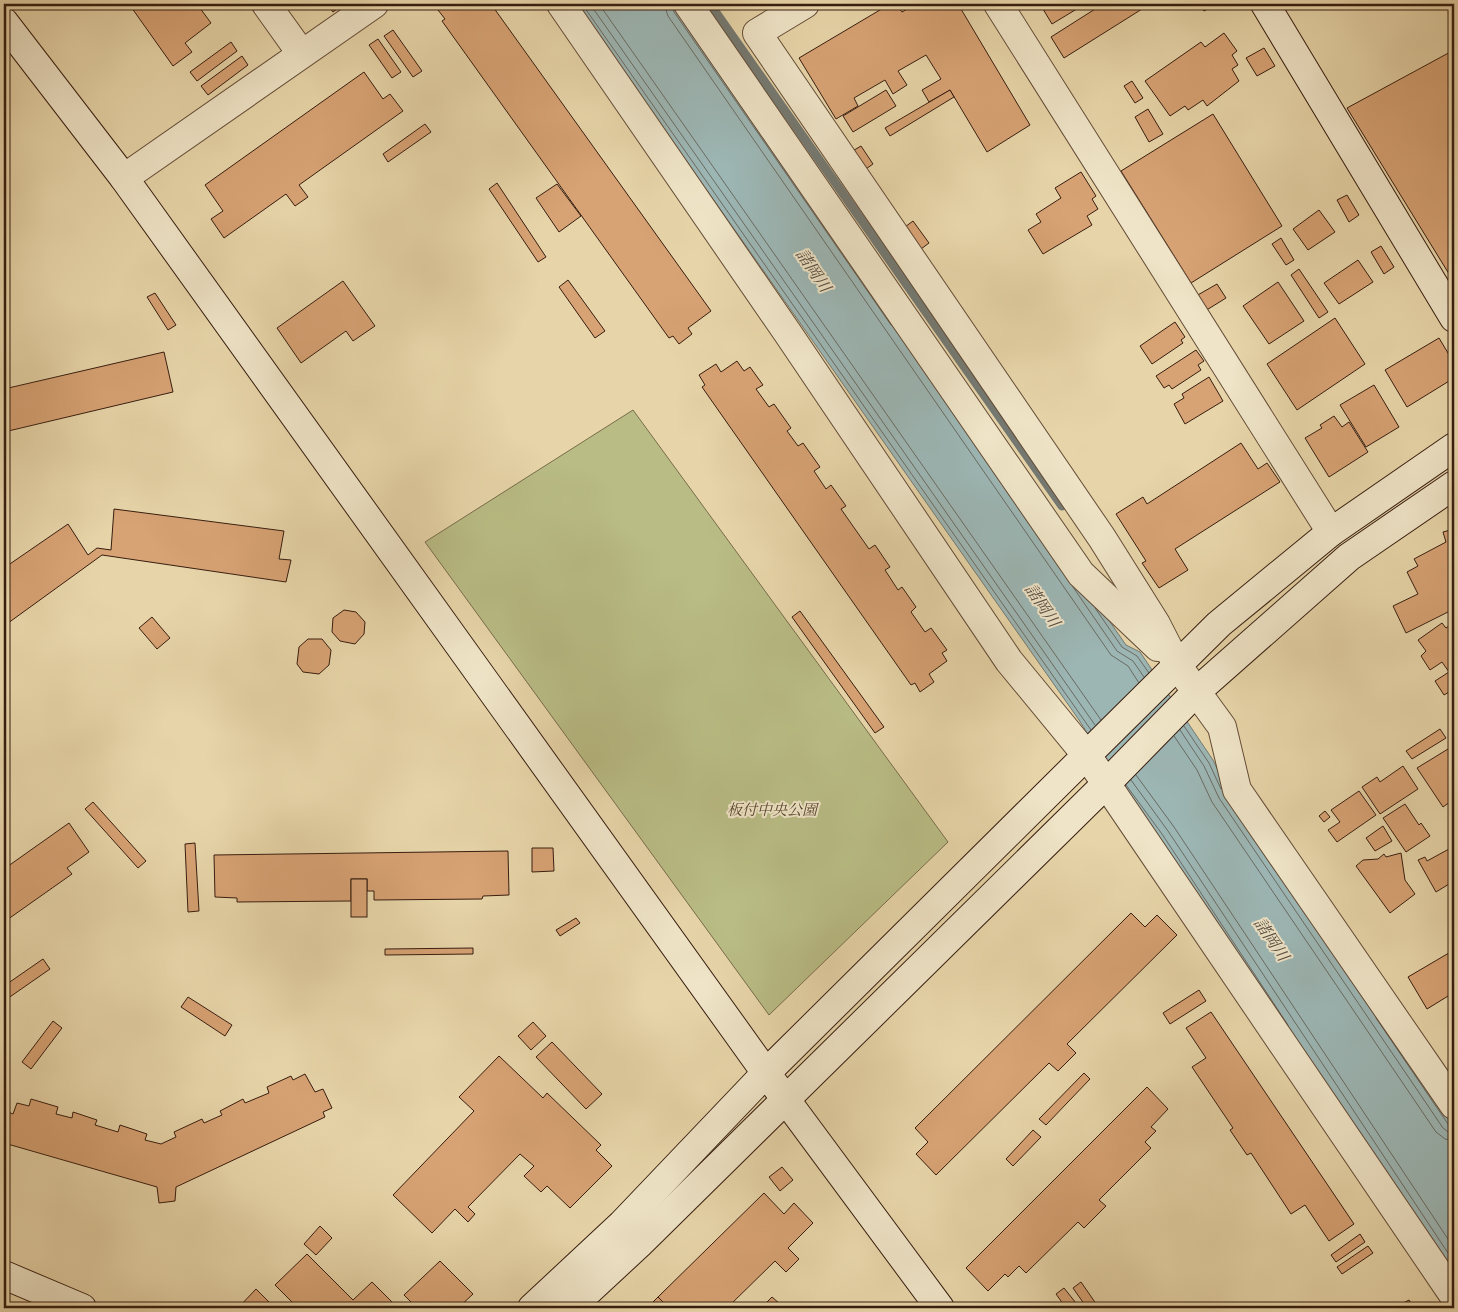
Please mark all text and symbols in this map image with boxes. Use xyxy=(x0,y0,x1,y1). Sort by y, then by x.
water label: 諸岡川 xyxy=(789,245,836,299)
water label: 諸岡川 xyxy=(1018,580,1065,634)
park label: 板付中央公園 xyxy=(727,801,820,822)
water label: 諸岡川 xyxy=(1247,914,1294,968)

